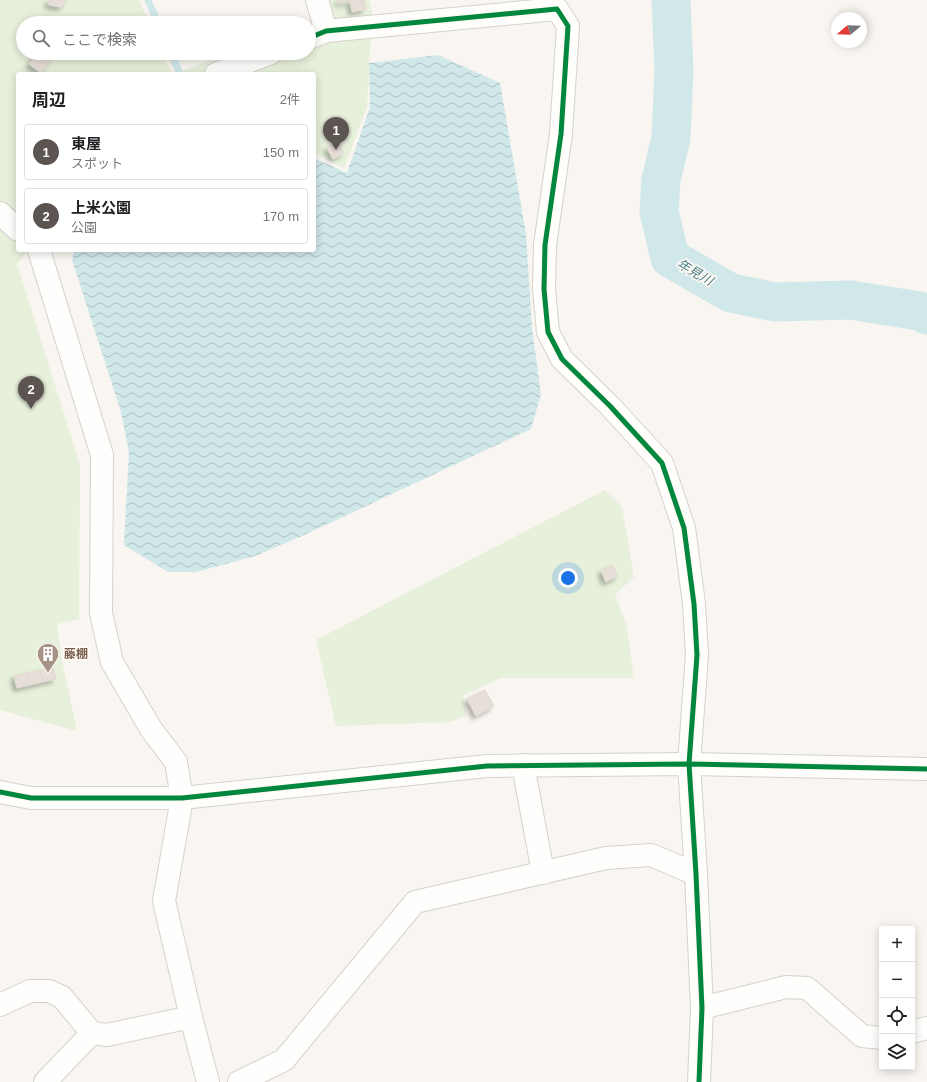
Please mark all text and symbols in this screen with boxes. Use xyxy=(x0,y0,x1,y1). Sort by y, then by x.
north arrow xyxy=(831,12,867,48)
search box xyxy=(16,16,316,60)
icon: search xyxy=(30,27,52,49)
text: ここで検索 xyxy=(62,31,137,48)
text: 周辺 xyxy=(32,91,66,110)
text: 2件 xyxy=(280,92,300,107)
pin: 1 xyxy=(323,117,349,150)
text: 東屋 xyxy=(71,135,101,152)
text: 1 xyxy=(42,145,50,160)
text: 150 m xyxy=(263,145,299,160)
text: スポット xyxy=(71,156,123,171)
text: 上米公園 xyxy=(71,199,131,216)
text: 2 xyxy=(42,209,50,224)
text: 170 m xyxy=(263,209,299,224)
text: 公園 xyxy=(71,220,97,235)
water label: 年見川 xyxy=(674,256,717,289)
pin: 2 xyxy=(18,376,44,409)
your location xyxy=(558,568,578,588)
building icon: 藤棚 xyxy=(35,641,61,674)
place label: 藤棚 xyxy=(64,647,88,661)
map controls xyxy=(879,926,915,1070)
button: + xyxy=(879,926,915,962)
button: − xyxy=(879,962,915,998)
button: locate xyxy=(879,998,915,1034)
button: layers xyxy=(879,1034,915,1070)

